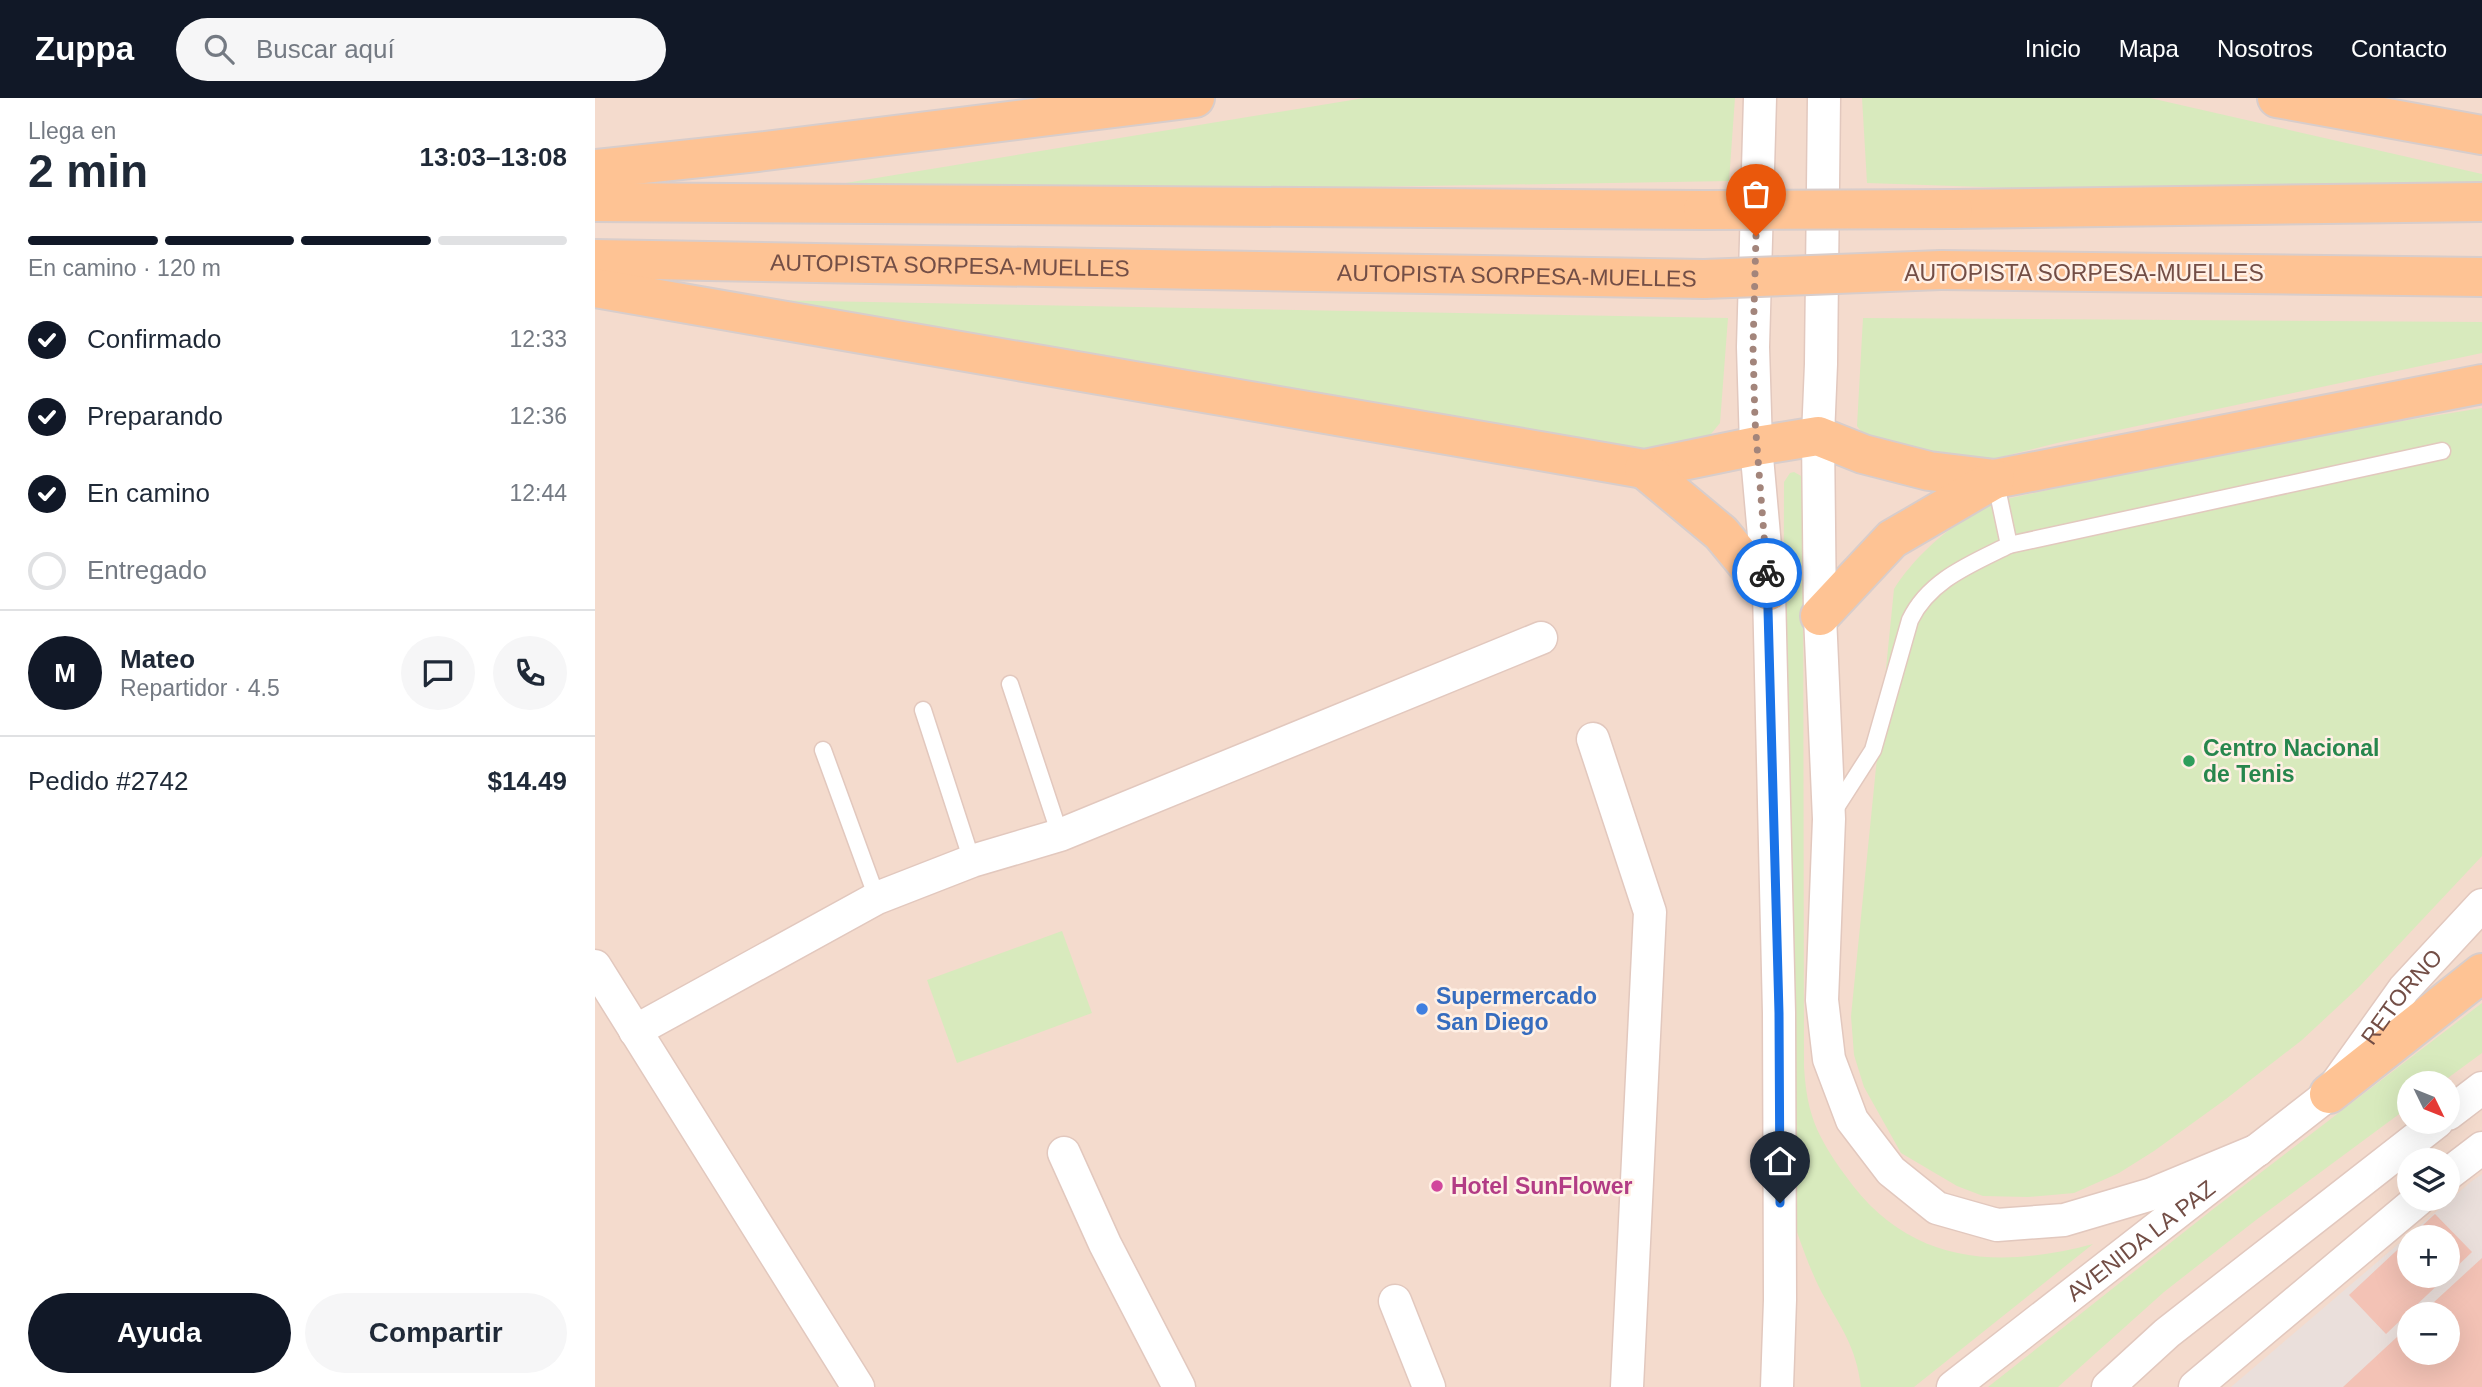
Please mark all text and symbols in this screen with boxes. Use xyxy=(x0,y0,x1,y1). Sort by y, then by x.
search box xyxy=(176,18,666,81)
text: Zuppa xyxy=(35,30,134,67)
icon: search xyxy=(200,30,238,68)
text: Buscar aquí xyxy=(256,34,395,64)
text: Inicio xyxy=(2025,35,2081,62)
text: Mapa xyxy=(2119,35,2179,62)
text: Nosotros xyxy=(2217,35,2313,62)
text: Contacto xyxy=(2351,35,2447,62)
text: Llega en xyxy=(28,118,116,144)
text: 13:03–13:08 xyxy=(420,142,567,172)
text: 2 min xyxy=(28,145,148,197)
pin xyxy=(1726,164,1786,236)
icon: bag xyxy=(1737,175,1775,213)
street label: AUTOPISTA SORPESA-MUELLES xyxy=(770,249,1130,282)
text: En camino · 120 m xyxy=(28,255,221,281)
street label: AUTOPISTA SORPESA-MUELLES xyxy=(1337,259,1697,292)
street label: AUTOPISTA SORPESA-MUELLES xyxy=(1904,260,2264,286)
icon: check xyxy=(28,321,66,359)
text: Confirmado xyxy=(87,324,221,354)
text: 12:33 xyxy=(509,326,567,352)
icon: check xyxy=(28,398,66,436)
text: Preparando xyxy=(87,401,223,431)
text: 12:36 xyxy=(509,403,567,429)
icon: check xyxy=(28,475,66,513)
text: En camino xyxy=(87,478,210,508)
text: 12:44 xyxy=(509,480,567,506)
courier xyxy=(1732,538,1802,608)
icon: bike xyxy=(1748,554,1786,592)
text: Entregado xyxy=(87,555,207,585)
button: chat xyxy=(401,636,475,710)
button: phone xyxy=(493,636,567,710)
text: Mateo xyxy=(120,644,195,674)
text: M xyxy=(54,658,76,688)
text: Repartidor · 4.5 xyxy=(120,675,280,701)
place label: Centro Nacional de Tenis xyxy=(2203,735,2379,787)
marker: Centro Nacional de Tenis xyxy=(2181,753,2197,769)
text: Pedido #2742 xyxy=(28,766,188,796)
text: $14.49 xyxy=(487,766,567,796)
street label: RETORNO xyxy=(2356,944,2447,1049)
place label: Supermercado San Diego xyxy=(1436,983,1597,1035)
marker: Supermercado San Diego xyxy=(1414,1001,1430,1017)
north arrow xyxy=(2397,1071,2461,1134)
map controls xyxy=(2397,1071,2460,1365)
pin xyxy=(1750,1131,1810,1203)
icon: home xyxy=(1761,1142,1799,1180)
button: layers xyxy=(2397,1148,2460,1211)
place label: Hotel SunFlower xyxy=(1451,1173,1633,1199)
street label: AVENIDA LA PAZ xyxy=(2061,1175,2220,1307)
marker: Hotel SunFlower xyxy=(1429,1178,1445,1194)
button: + xyxy=(2397,1225,2460,1288)
button: Ayuda xyxy=(28,1293,291,1373)
button: Compartir xyxy=(305,1293,567,1373)
button: − xyxy=(2397,1302,2460,1365)

